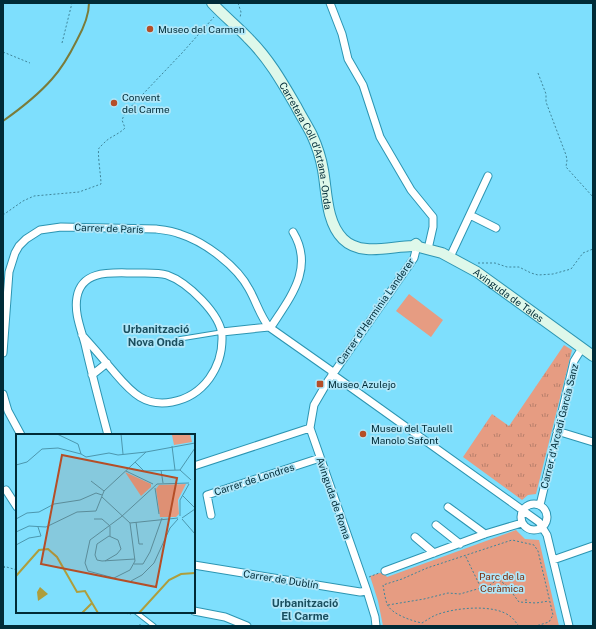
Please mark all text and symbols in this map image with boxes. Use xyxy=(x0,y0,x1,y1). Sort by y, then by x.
place label: Museo del Carmen xyxy=(158,23,245,35)
marker: Museo del Carmen xyxy=(145,24,155,34)
street label: Carretera Coll d’Artana - Onda xyxy=(277,79,335,211)
place label: Convent del Carme xyxy=(122,91,170,115)
marker: Convent del Carme xyxy=(109,98,119,108)
street label: Carrer de París xyxy=(74,221,144,235)
street label: Carrer d'Herminia Landerer xyxy=(334,256,416,366)
street label: Avinguda de Tales xyxy=(471,265,546,324)
district label: Urbanització Nova Onda xyxy=(123,323,189,348)
street label: Carrer d'Arcadi García Sanz xyxy=(538,362,580,490)
place label: Museo Azulejo xyxy=(328,378,396,390)
marker: Museo Azulejo xyxy=(315,379,325,389)
place label: Museu del Taulell Manolo Safont xyxy=(371,422,453,446)
marker: Museu del Taulell Manolo Safont xyxy=(358,429,368,439)
inset map xyxy=(16,434,195,613)
street label: Avinguda de Roma xyxy=(314,455,354,541)
street label: Carrer de Londres xyxy=(212,460,296,498)
street label: Carrer de Dublín xyxy=(243,567,320,591)
park label: Parc de la Ceràmica xyxy=(479,570,525,594)
district label: Urbanització El Carme xyxy=(272,597,338,622)

